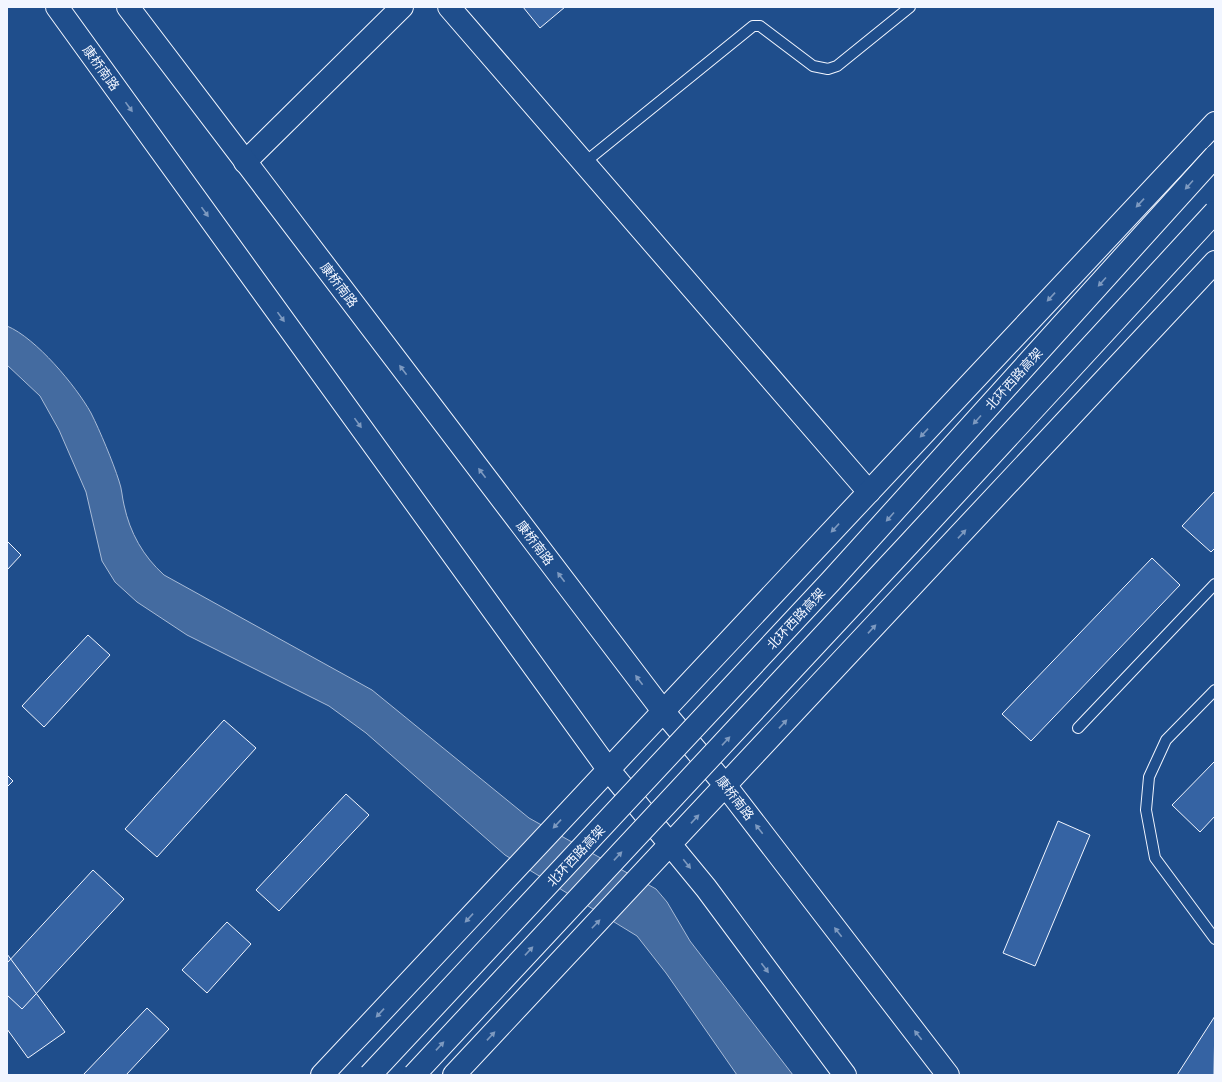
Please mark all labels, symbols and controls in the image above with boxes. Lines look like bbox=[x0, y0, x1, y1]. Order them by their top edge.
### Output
street label: 康桥南路 bbox=[79, 42, 123, 94]
one-way arrow bbox=[125, 101, 133, 112]
one-way arrow bbox=[1185, 181, 1194, 190]
one-way arrow bbox=[1136, 198, 1145, 208]
one-way arrow bbox=[201, 207, 209, 217]
street label: 康桥南路 bbox=[317, 259, 361, 311]
one-way arrow bbox=[1097, 277, 1106, 287]
one-way arrow bbox=[1047, 292, 1056, 303]
one-way arrow bbox=[277, 312, 286, 323]
street label: 北环西路高架 bbox=[982, 344, 1046, 414]
one-way arrow bbox=[399, 364, 408, 375]
one-way arrow bbox=[973, 415, 982, 425]
one-way arrow bbox=[354, 417, 362, 428]
one-way arrow bbox=[919, 428, 929, 438]
one-way arrow bbox=[478, 468, 486, 479]
one-way arrow bbox=[886, 512, 895, 521]
street label: 康桥南路 bbox=[513, 517, 557, 569]
one-way arrow bbox=[830, 523, 840, 533]
one-way arrow bbox=[957, 529, 966, 540]
one-way arrow bbox=[557, 571, 565, 582]
street label: 北环西路高架 bbox=[763, 585, 829, 653]
one-way arrow bbox=[868, 624, 877, 634]
one-way arrow bbox=[635, 675, 644, 686]
one-way arrow bbox=[778, 719, 788, 729]
one-way arrow bbox=[721, 736, 730, 746]
street label: 康桥南路 bbox=[712, 772, 758, 824]
one-way arrow bbox=[690, 814, 699, 824]
one-way arrow bbox=[552, 819, 562, 829]
street label: 北环西路高架 bbox=[543, 822, 609, 890]
one-way arrow bbox=[755, 824, 763, 835]
one-way arrow bbox=[613, 851, 623, 861]
one-way arrow bbox=[682, 859, 691, 870]
one-way arrow bbox=[464, 913, 473, 923]
one-way arrow bbox=[591, 919, 601, 929]
one-way arrow bbox=[834, 927, 843, 938]
one-way arrow bbox=[524, 947, 533, 956]
one-way arrow bbox=[761, 962, 769, 973]
one-way arrow bbox=[375, 1008, 384, 1018]
one-way arrow bbox=[913, 1030, 922, 1041]
one-way arrow bbox=[486, 1031, 495, 1041]
one-way arrow bbox=[436, 1041, 445, 1052]

